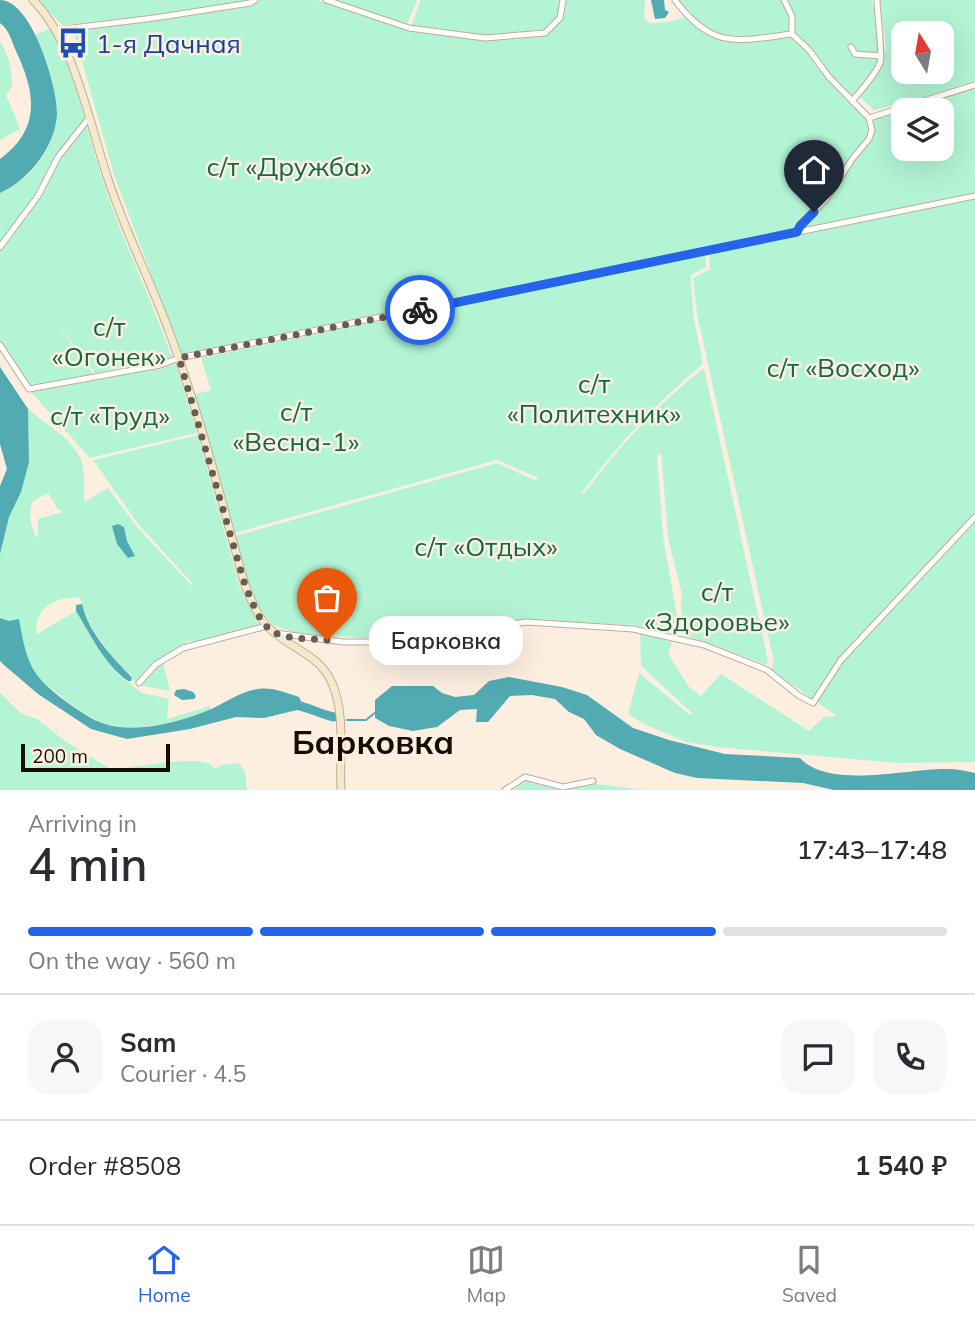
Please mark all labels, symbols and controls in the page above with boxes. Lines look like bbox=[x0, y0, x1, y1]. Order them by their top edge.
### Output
north arrow bbox=[891, 21, 954, 84]
map controls bbox=[891, 21, 954, 161]
bus stop icon: 1-я Дачная bbox=[56, 26, 90, 60]
place label: 1-я Дачная bbox=[96, 27, 241, 60]
button: layers bbox=[891, 98, 954, 161]
pin bbox=[784, 140, 844, 212]
park label: с/т «Дружба» bbox=[206, 150, 372, 183]
icon: home bbox=[795, 151, 833, 189]
courier bbox=[385, 275, 455, 345]
icon: bike bbox=[401, 291, 439, 329]
park label: с/т «Огонек» bbox=[52, 310, 166, 373]
park label: с/т «Восход» bbox=[766, 351, 920, 384]
park label: с/т «Политехник» bbox=[507, 367, 681, 430]
park label: с/т «Весна-1» bbox=[233, 395, 359, 458]
park label: с/т «Труд» bbox=[50, 399, 170, 432]
park label: с/т «Отдых» bbox=[414, 530, 558, 563]
pin bbox=[297, 568, 357, 640]
park label: с/т «Здоровье» bbox=[644, 575, 790, 638]
icon: bag bbox=[308, 579, 346, 617]
callout: Барковка bbox=[369, 616, 523, 664]
text: Барковка bbox=[391, 626, 501, 655]
district label: Барковка bbox=[292, 721, 454, 762]
scale bar bbox=[21, 741, 170, 773]
text: 200 m bbox=[32, 744, 88, 768]
text: Arriving in bbox=[28, 809, 137, 838]
text: 17:43–17:48 bbox=[797, 833, 947, 866]
text: 4 min bbox=[28, 835, 147, 893]
text: On the way · 560 m bbox=[28, 946, 236, 975]
button: person bbox=[28, 1020, 102, 1094]
button: chat bbox=[781, 1020, 855, 1094]
button: phone bbox=[873, 1020, 947, 1094]
text: Sam bbox=[120, 1026, 176, 1059]
text: Courier · 4.5 bbox=[120, 1059, 246, 1088]
text: Order #8508 bbox=[28, 1149, 181, 1182]
text: 1 540 ₽ bbox=[855, 1149, 947, 1182]
tab: Home bbox=[138, 1241, 191, 1307]
tab: Map bbox=[467, 1241, 506, 1307]
tab: Saved bbox=[782, 1241, 837, 1307]

